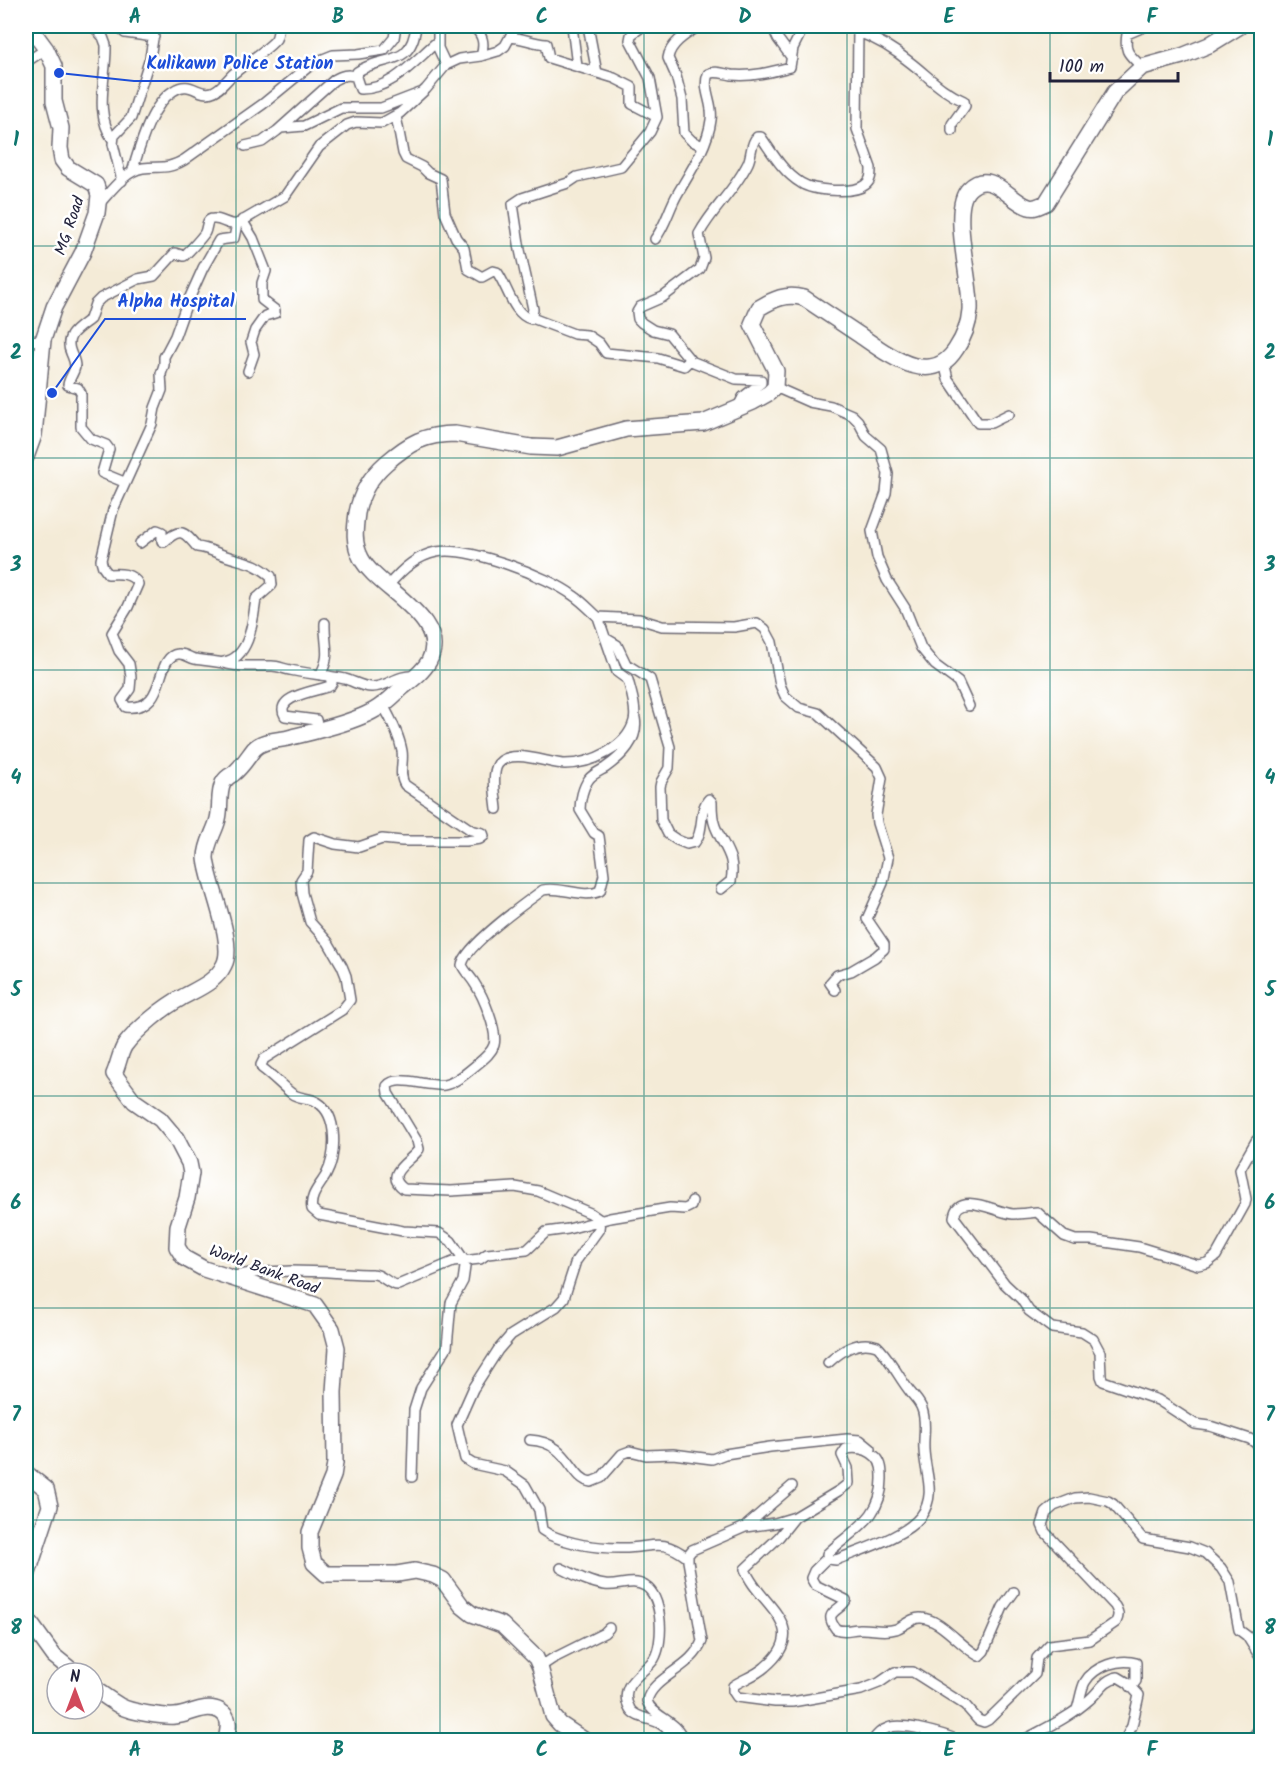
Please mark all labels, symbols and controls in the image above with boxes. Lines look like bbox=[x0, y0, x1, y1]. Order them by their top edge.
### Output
text: A bbox=[129, 2, 141, 34]
text: B bbox=[332, 2, 344, 34]
text: C bbox=[536, 2, 548, 34]
text: D bbox=[738, 2, 752, 34]
text: E bbox=[943, 2, 955, 34]
text: F bbox=[1147, 2, 1159, 34]
callout: Kulikawn Police Station bbox=[134, 45, 345, 81]
scale bar bbox=[1050, 45, 1178, 83]
text: Kulikawn Police Station bbox=[146, 50, 334, 79]
text: 100 m bbox=[1059, 53, 1104, 82]
text: 1 bbox=[13, 125, 19, 157]
text: 1 bbox=[1267, 125, 1273, 157]
street label: MG Road bbox=[48, 192, 92, 259]
callout: Alpha Hospital bbox=[105, 283, 246, 319]
text: Alpha Hospital bbox=[118, 288, 235, 317]
text: 2 bbox=[10, 338, 22, 370]
text: 2 bbox=[1264, 338, 1276, 370]
text: 3 bbox=[10, 550, 22, 582]
text: 3 bbox=[1264, 550, 1276, 582]
text: 4 bbox=[11, 763, 22, 795]
text: 4 bbox=[1265, 763, 1276, 795]
text: 5 bbox=[10, 975, 23, 1007]
text: 5 bbox=[1264, 975, 1277, 1007]
text: 6 bbox=[11, 1188, 22, 1220]
text: 6 bbox=[1265, 1188, 1276, 1220]
street label: World Bank Road bbox=[205, 1238, 324, 1302]
text: 7 bbox=[11, 1400, 21, 1432]
text: 7 bbox=[1265, 1400, 1275, 1432]
text: 8 bbox=[10, 1613, 22, 1645]
text: 8 bbox=[1264, 1613, 1276, 1645]
north arrow bbox=[45, 1661, 105, 1721]
text: N bbox=[70, 1665, 80, 1690]
text: A bbox=[129, 1735, 141, 1766]
text: B bbox=[332, 1735, 344, 1766]
text: C bbox=[536, 1735, 548, 1766]
text: D bbox=[738, 1735, 752, 1766]
text: E bbox=[943, 1735, 955, 1766]
text: F bbox=[1147, 1735, 1159, 1766]

